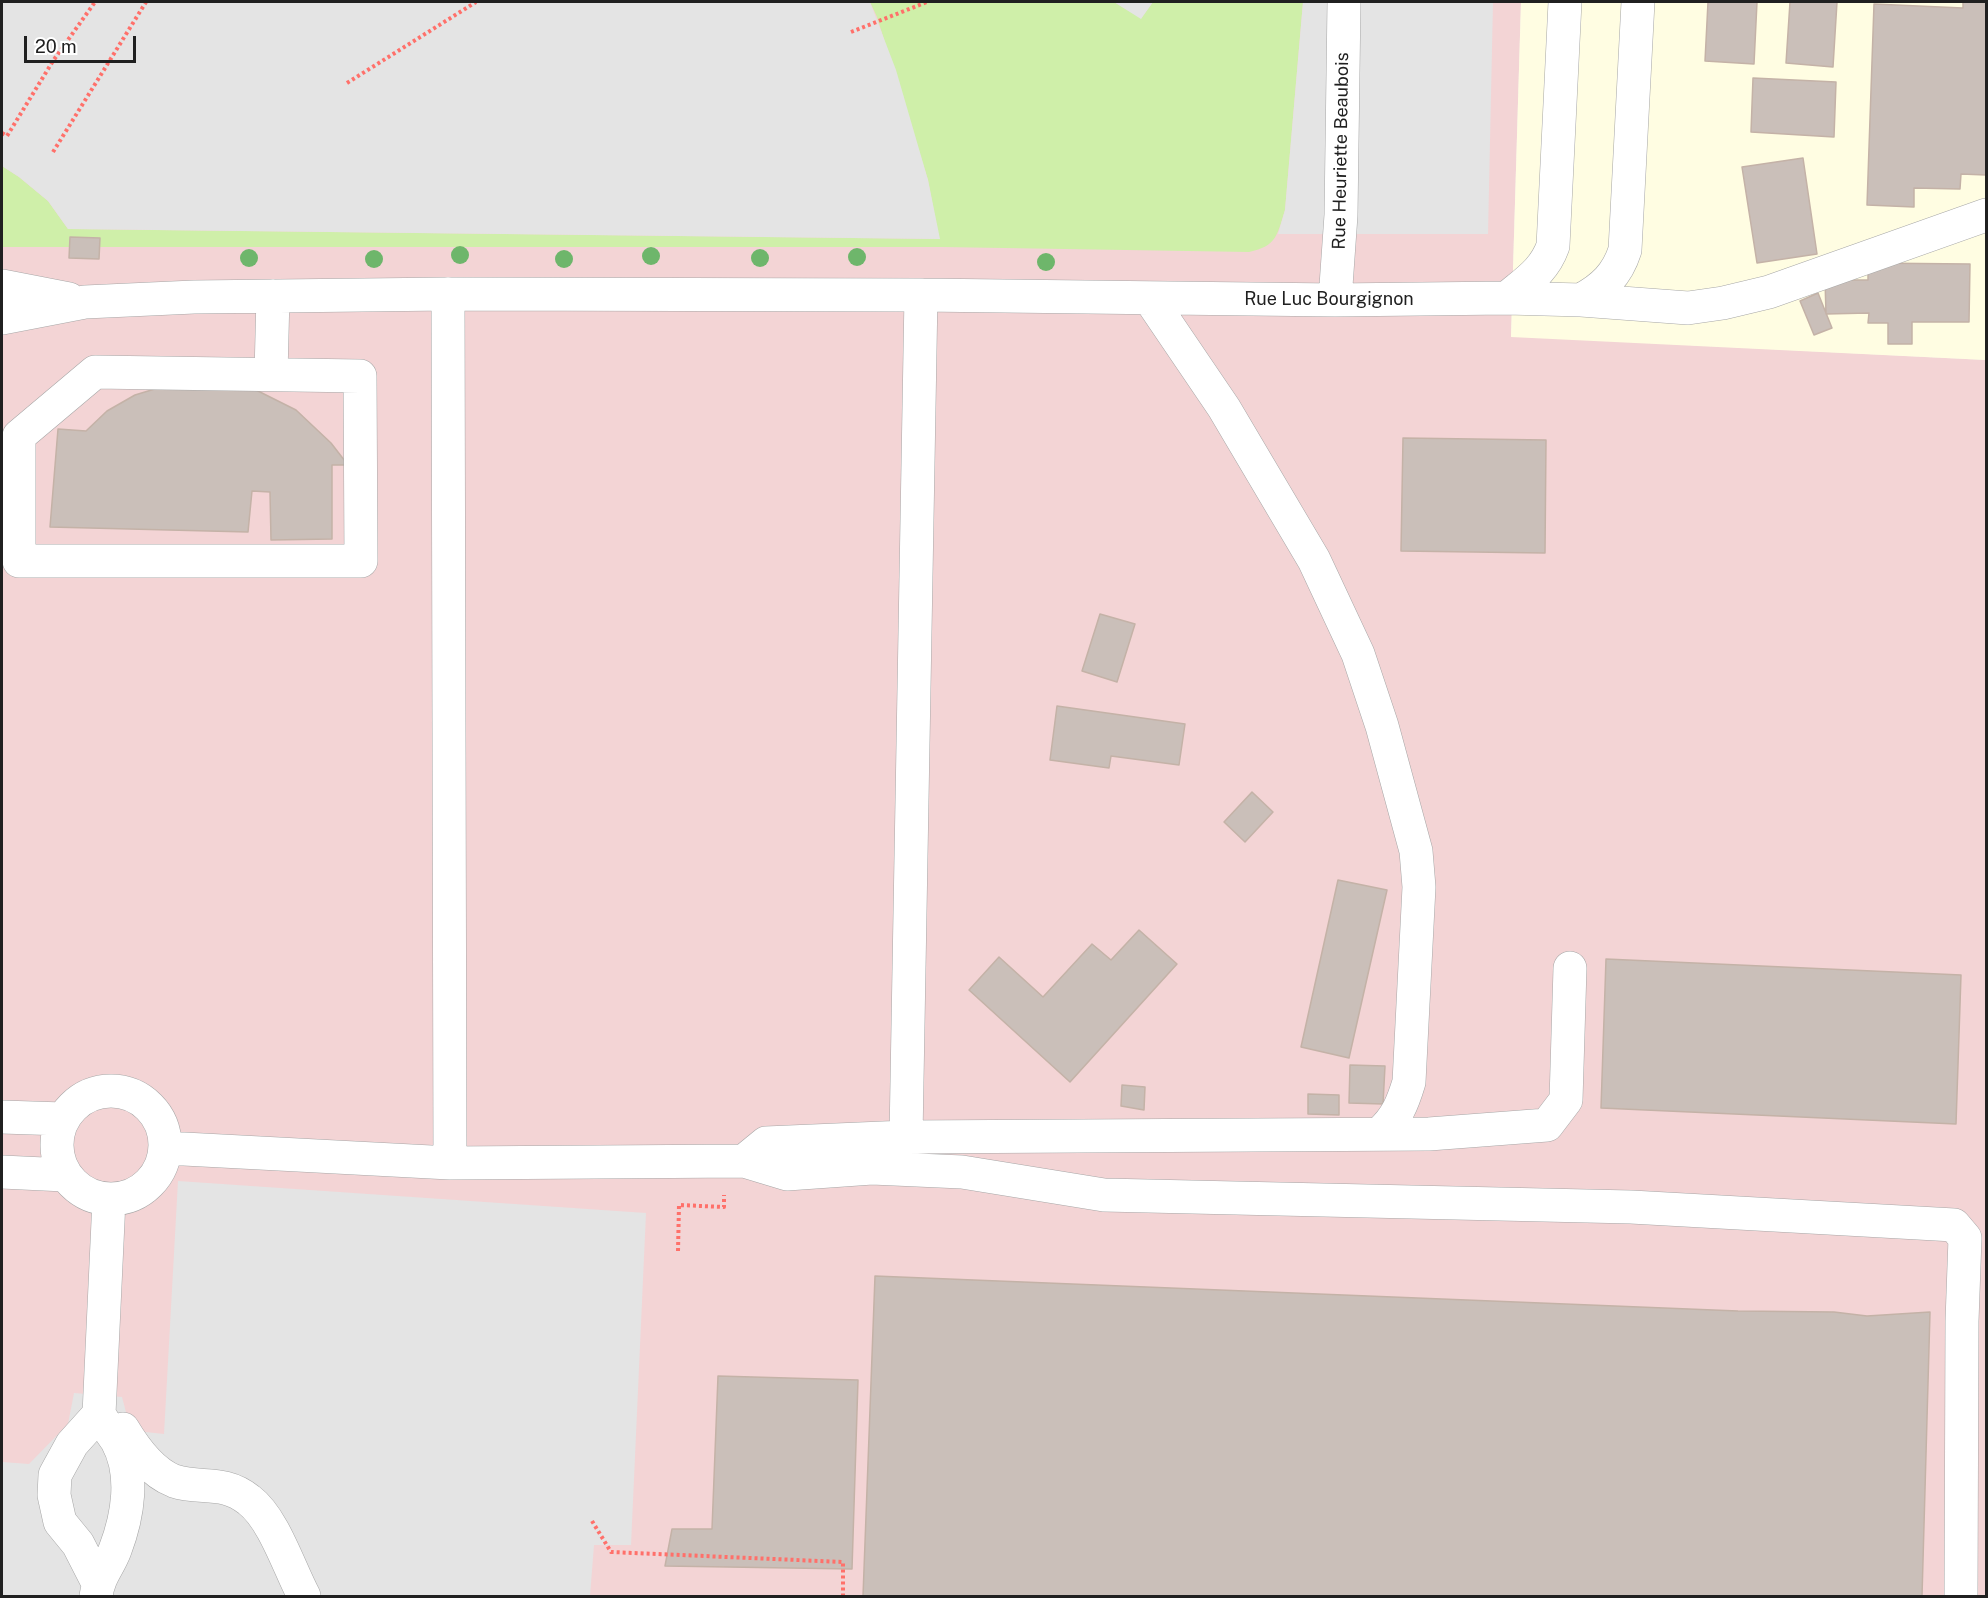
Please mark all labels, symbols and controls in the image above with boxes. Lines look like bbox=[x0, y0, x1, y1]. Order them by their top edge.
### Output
scale bar bbox=[27, 24, 140, 62]
text: 20 m bbox=[35, 36, 77, 57]
street label: Rue Heuriette Beaubois bbox=[1328, 52, 1354, 250]
street label: Rue Luc Bourgignon bbox=[1244, 288, 1414, 310]

